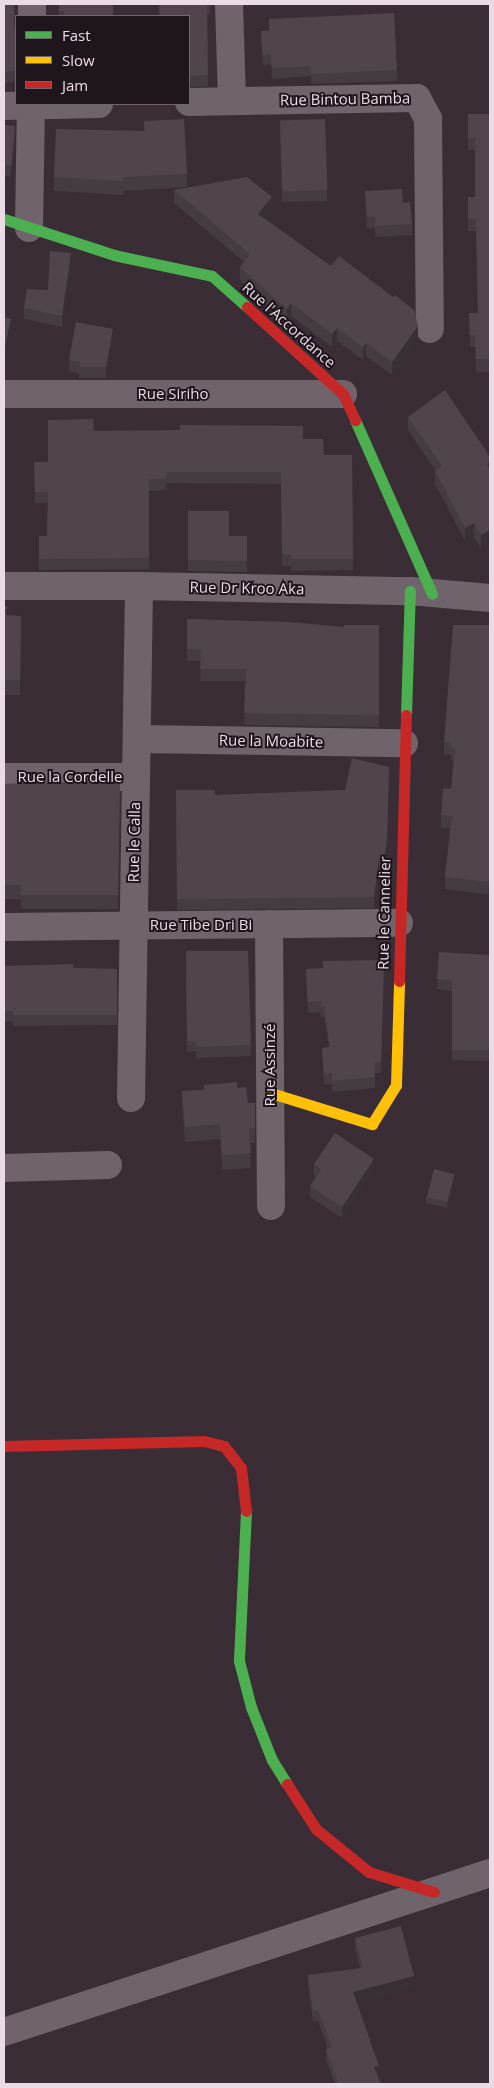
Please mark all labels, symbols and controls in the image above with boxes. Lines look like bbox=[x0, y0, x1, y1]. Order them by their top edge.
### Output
legend bbox=[15, 15, 190, 105]
text: Fast bbox=[62, 25, 91, 45]
text: Slow bbox=[62, 50, 95, 70]
text: Jam bbox=[62, 75, 88, 95]
street label: Rue Bintou Bamba bbox=[280, 89, 410, 109]
street label: Rue l'Accordance bbox=[239, 278, 339, 372]
street label: Rue Siriho bbox=[138, 385, 208, 403]
street label: Rue Dr Kroo Aka bbox=[190, 578, 304, 598]
street label: Rue la Moabite bbox=[219, 731, 323, 751]
street label: Rue la Cordelle bbox=[18, 768, 122, 786]
street label: Rue le Calla bbox=[124, 802, 144, 882]
street label: Rue le Cannelier bbox=[374, 856, 394, 970]
street label: Rue Tibe Dri Bi bbox=[150, 916, 252, 934]
street label: Rue Assinzé bbox=[261, 1024, 279, 1106]

